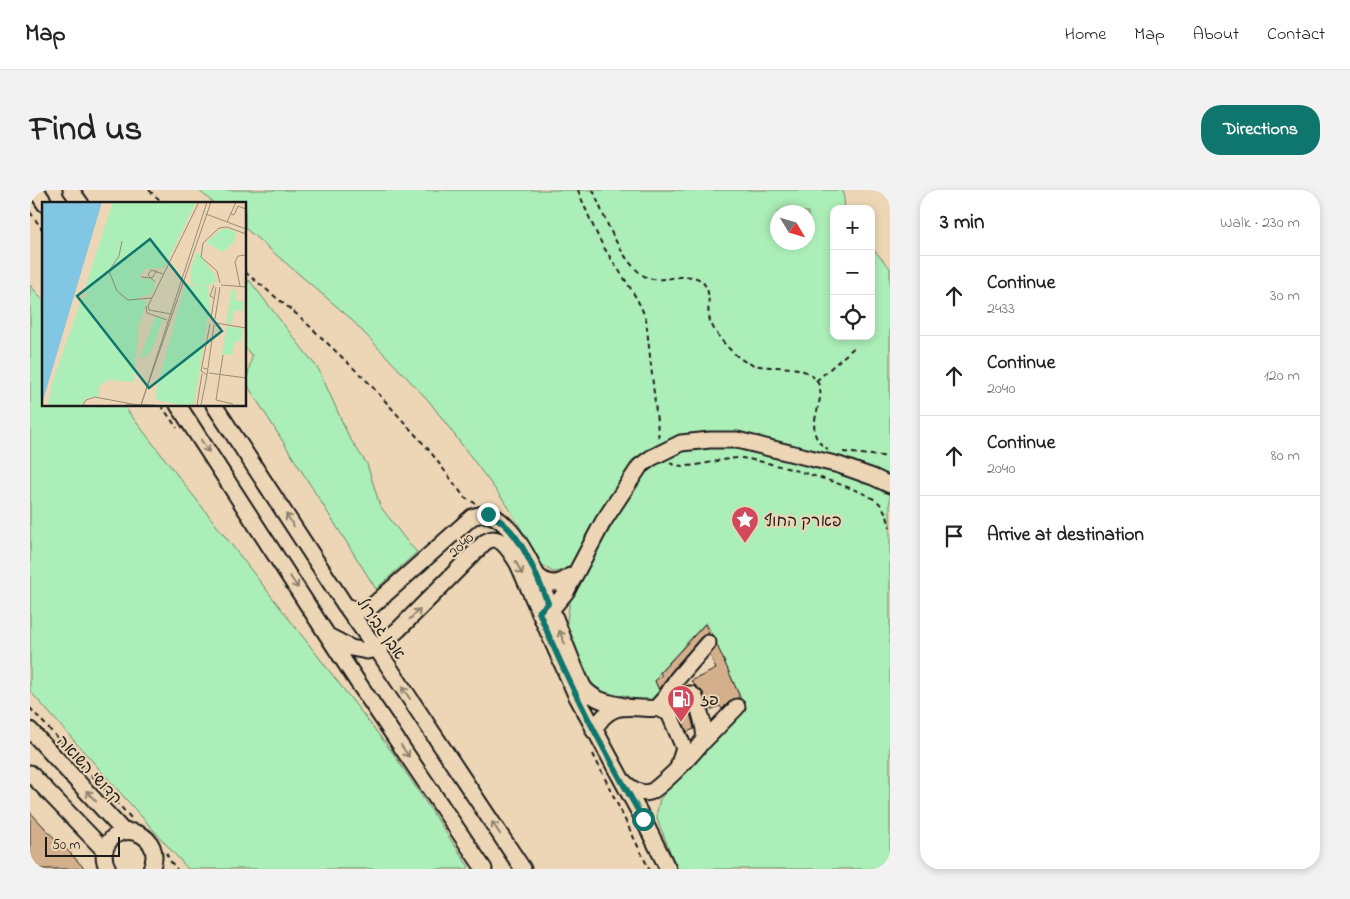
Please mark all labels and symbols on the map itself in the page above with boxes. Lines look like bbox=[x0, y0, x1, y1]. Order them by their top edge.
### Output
inset map bbox=[42, 202, 246, 406]
north arrow bbox=[770, 205, 815, 250]
one-way arrow bbox=[200, 438, 210, 452]
route end bbox=[477, 503, 500, 526]
place icon: פארק החוף bbox=[730, 505, 760, 544]
place label: פארק החוף bbox=[764, 510, 842, 534]
one-way arrow bbox=[284, 514, 294, 528]
street label: 2040 bbox=[443, 527, 480, 564]
one-way arrow bbox=[515, 560, 524, 575]
one-way arrow bbox=[289, 575, 299, 589]
street label: אבן גבירול bbox=[350, 593, 411, 665]
one-way arrow bbox=[408, 608, 420, 620]
one-way arrow bbox=[557, 630, 566, 646]
fuel station icon: פז bbox=[666, 684, 696, 723]
one-way arrow bbox=[401, 687, 411, 701]
place label: פז bbox=[700, 689, 719, 713]
street label: קדושי השואה bbox=[50, 731, 127, 810]
one-way arrow bbox=[400, 744, 410, 758]
one-way arrow bbox=[85, 789, 97, 802]
route start bbox=[632, 808, 655, 831]
one-way arrow bbox=[491, 822, 501, 836]
scale bar bbox=[45, 834, 120, 857]

